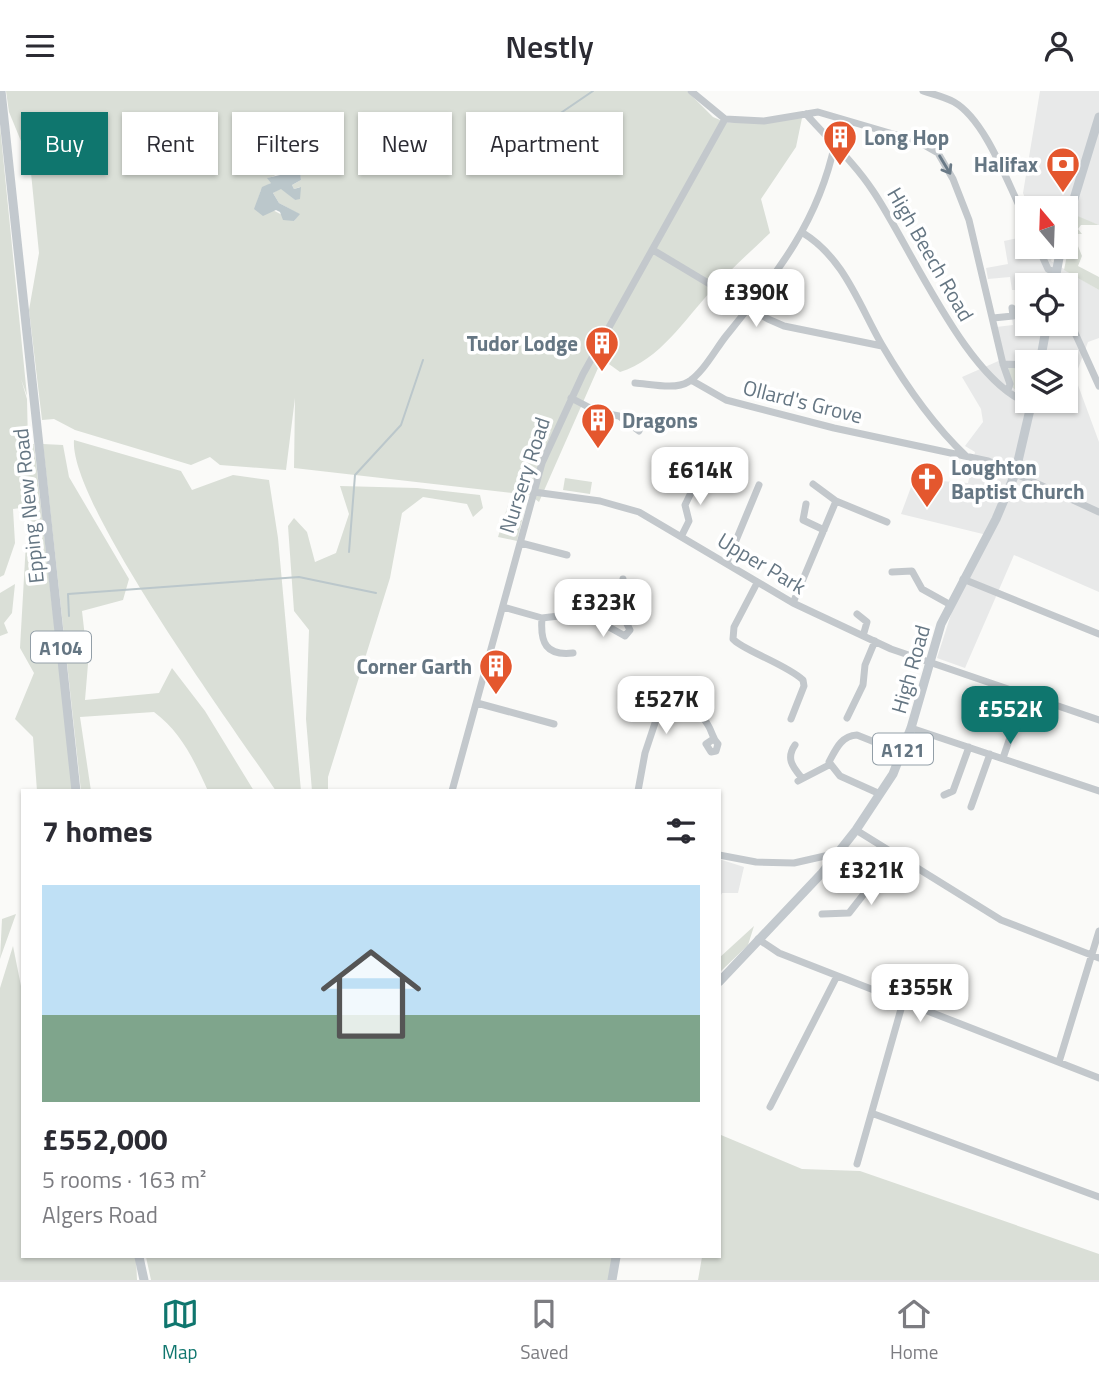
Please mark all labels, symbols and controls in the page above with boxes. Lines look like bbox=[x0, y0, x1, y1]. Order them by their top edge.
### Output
text: Nestly bbox=[505, 22, 594, 70]
icon: menu bbox=[21, 27, 59, 65]
icon: person bbox=[1040, 27, 1078, 65]
chip: Buy bbox=[21, 112, 108, 175]
chip: Rent bbox=[122, 112, 218, 175]
chip: Filters bbox=[232, 112, 344, 175]
chip: New bbox=[358, 112, 452, 175]
chip: Apartment bbox=[466, 112, 623, 175]
building icon: Long Hop bbox=[821, 118, 859, 167]
place label: Long Hop bbox=[864, 121, 949, 153]
bank icon: Halifax bbox=[1044, 145, 1082, 194]
place label: Halifax bbox=[974, 148, 1038, 180]
one-way arrow bbox=[938, 154, 952, 174]
street label: High Beech Road bbox=[880, 181, 982, 327]
north arrow bbox=[1015, 196, 1078, 259]
map controls bbox=[1015, 196, 1078, 413]
pin: £390K bbox=[707, 269, 805, 329]
button: locate bbox=[1015, 273, 1078, 336]
text: £390K bbox=[723, 274, 789, 309]
building icon: Tudor Lodge bbox=[583, 324, 621, 373]
place label: Tudor Lodge bbox=[467, 327, 578, 359]
button: layers bbox=[1015, 350, 1078, 413]
street label: Ollard's Grove bbox=[740, 371, 866, 431]
building icon: Dragons bbox=[579, 401, 617, 450]
place label: Dragons bbox=[622, 404, 698, 436]
street label: Nursery Road bbox=[490, 413, 558, 537]
street label: Epping New Road bbox=[4, 427, 52, 585]
pin: £614K bbox=[651, 447, 749, 507]
place label: Loughton Baptist Church bbox=[951, 451, 1085, 507]
text: £614K bbox=[667, 452, 733, 487]
church icon: Loughton Baptist Church bbox=[908, 460, 946, 509]
street label: Upper Park bbox=[712, 524, 812, 602]
pin: £323K bbox=[554, 580, 652, 639]
text: £323K bbox=[570, 584, 636, 619]
street label: High Road bbox=[882, 621, 938, 717]
road number: A104 bbox=[31, 631, 91, 663]
building icon: Corner Garth bbox=[477, 647, 515, 696]
place label: Corner Garth bbox=[356, 650, 472, 682]
pin: £527K bbox=[617, 677, 715, 736]
text: £527K bbox=[633, 681, 699, 716]
pin: £552K bbox=[961, 687, 1059, 746]
text: £552K bbox=[977, 691, 1043, 726]
road number: A121 bbox=[873, 733, 933, 765]
text: 7 homes bbox=[42, 808, 153, 854]
icon: filters bbox=[662, 812, 700, 850]
pin: £321K bbox=[822, 847, 920, 907]
text: £321K bbox=[838, 852, 904, 887]
icon: home bbox=[308, 931, 434, 1057]
pin: £355K bbox=[871, 965, 969, 1024]
text: £355K bbox=[887, 969, 953, 1004]
text: £552,000 bbox=[42, 1116, 168, 1162]
text: 5 rooms · 163 m² bbox=[42, 1162, 206, 1197]
text: Algers Road bbox=[42, 1197, 158, 1232]
tab: Map bbox=[161, 1295, 199, 1366]
tab: Saved bbox=[520, 1295, 569, 1366]
tab: Home bbox=[890, 1295, 938, 1366]

